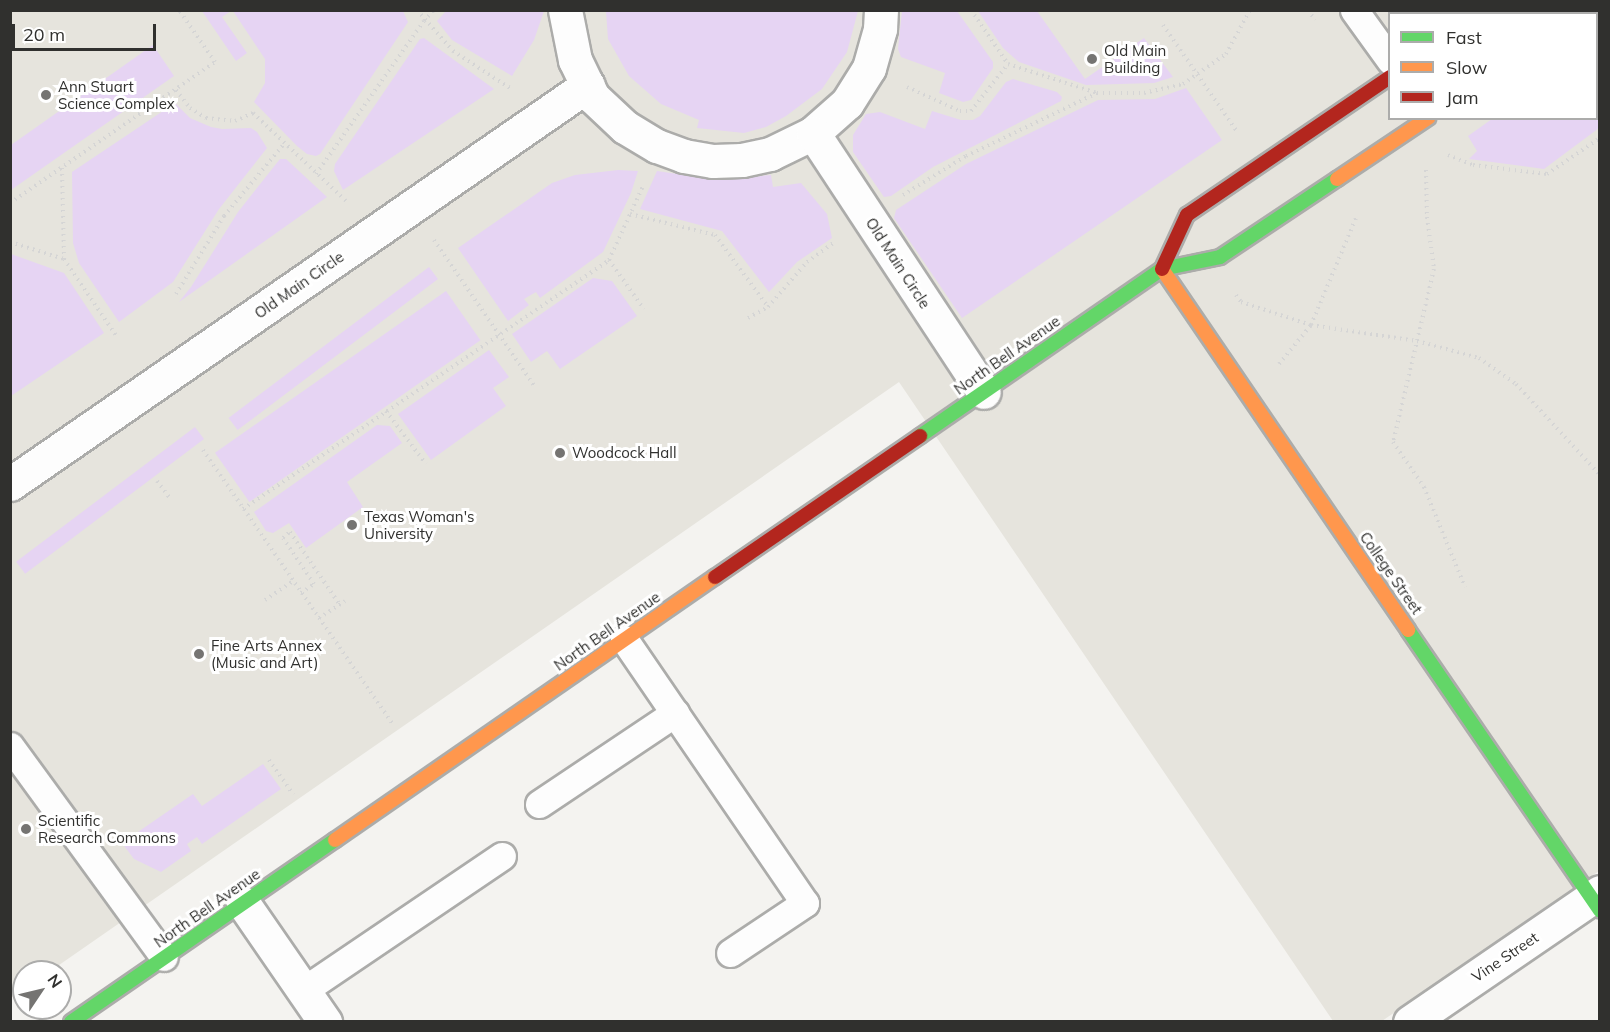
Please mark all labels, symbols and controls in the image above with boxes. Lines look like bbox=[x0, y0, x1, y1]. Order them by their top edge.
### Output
scale bar bbox=[15, 12, 159, 50]
legend bbox=[1388, 12, 1598, 120]
text: 20 m bbox=[23, 23, 65, 46]
text: Fast bbox=[1446, 26, 1482, 49]
place label: Old Main Building bbox=[1104, 41, 1166, 76]
marker: Old Main Building bbox=[1085, 52, 1099, 66]
text: Slow bbox=[1446, 56, 1487, 79]
place label: Ann Stuart Science Complex bbox=[58, 77, 175, 112]
text: Jam bbox=[1446, 86, 1479, 109]
marker: Ann Stuart Science Complex bbox=[39, 88, 53, 102]
street label: Old Main Circle bbox=[862, 214, 934, 312]
street label: Old Main Circle bbox=[251, 248, 347, 322]
street label: North Bell Avenue bbox=[951, 312, 1063, 398]
place label: Woodcock Hall bbox=[572, 444, 676, 462]
marker: Woodcock Hall bbox=[553, 446, 567, 460]
place label: Texas Woman's University bbox=[364, 507, 474, 542]
marker: Texas Woman's University bbox=[345, 518, 359, 532]
street label: College Street bbox=[1356, 528, 1426, 618]
street label: North Bell Avenue bbox=[551, 588, 663, 674]
place label: Fine Arts Annex (Music and Art) bbox=[211, 636, 322, 671]
marker: Fine Arts Annex (Music and Art) bbox=[192, 647, 206, 661]
place label: Scientific Research Commons bbox=[38, 811, 176, 846]
marker: Scientific Research Commons bbox=[19, 822, 33, 836]
street label: North Bell Avenue bbox=[151, 865, 263, 951]
street label: Vine Street bbox=[1468, 928, 1542, 986]
north arrow bbox=[12, 960, 72, 1020]
text: N bbox=[43, 970, 67, 992]

